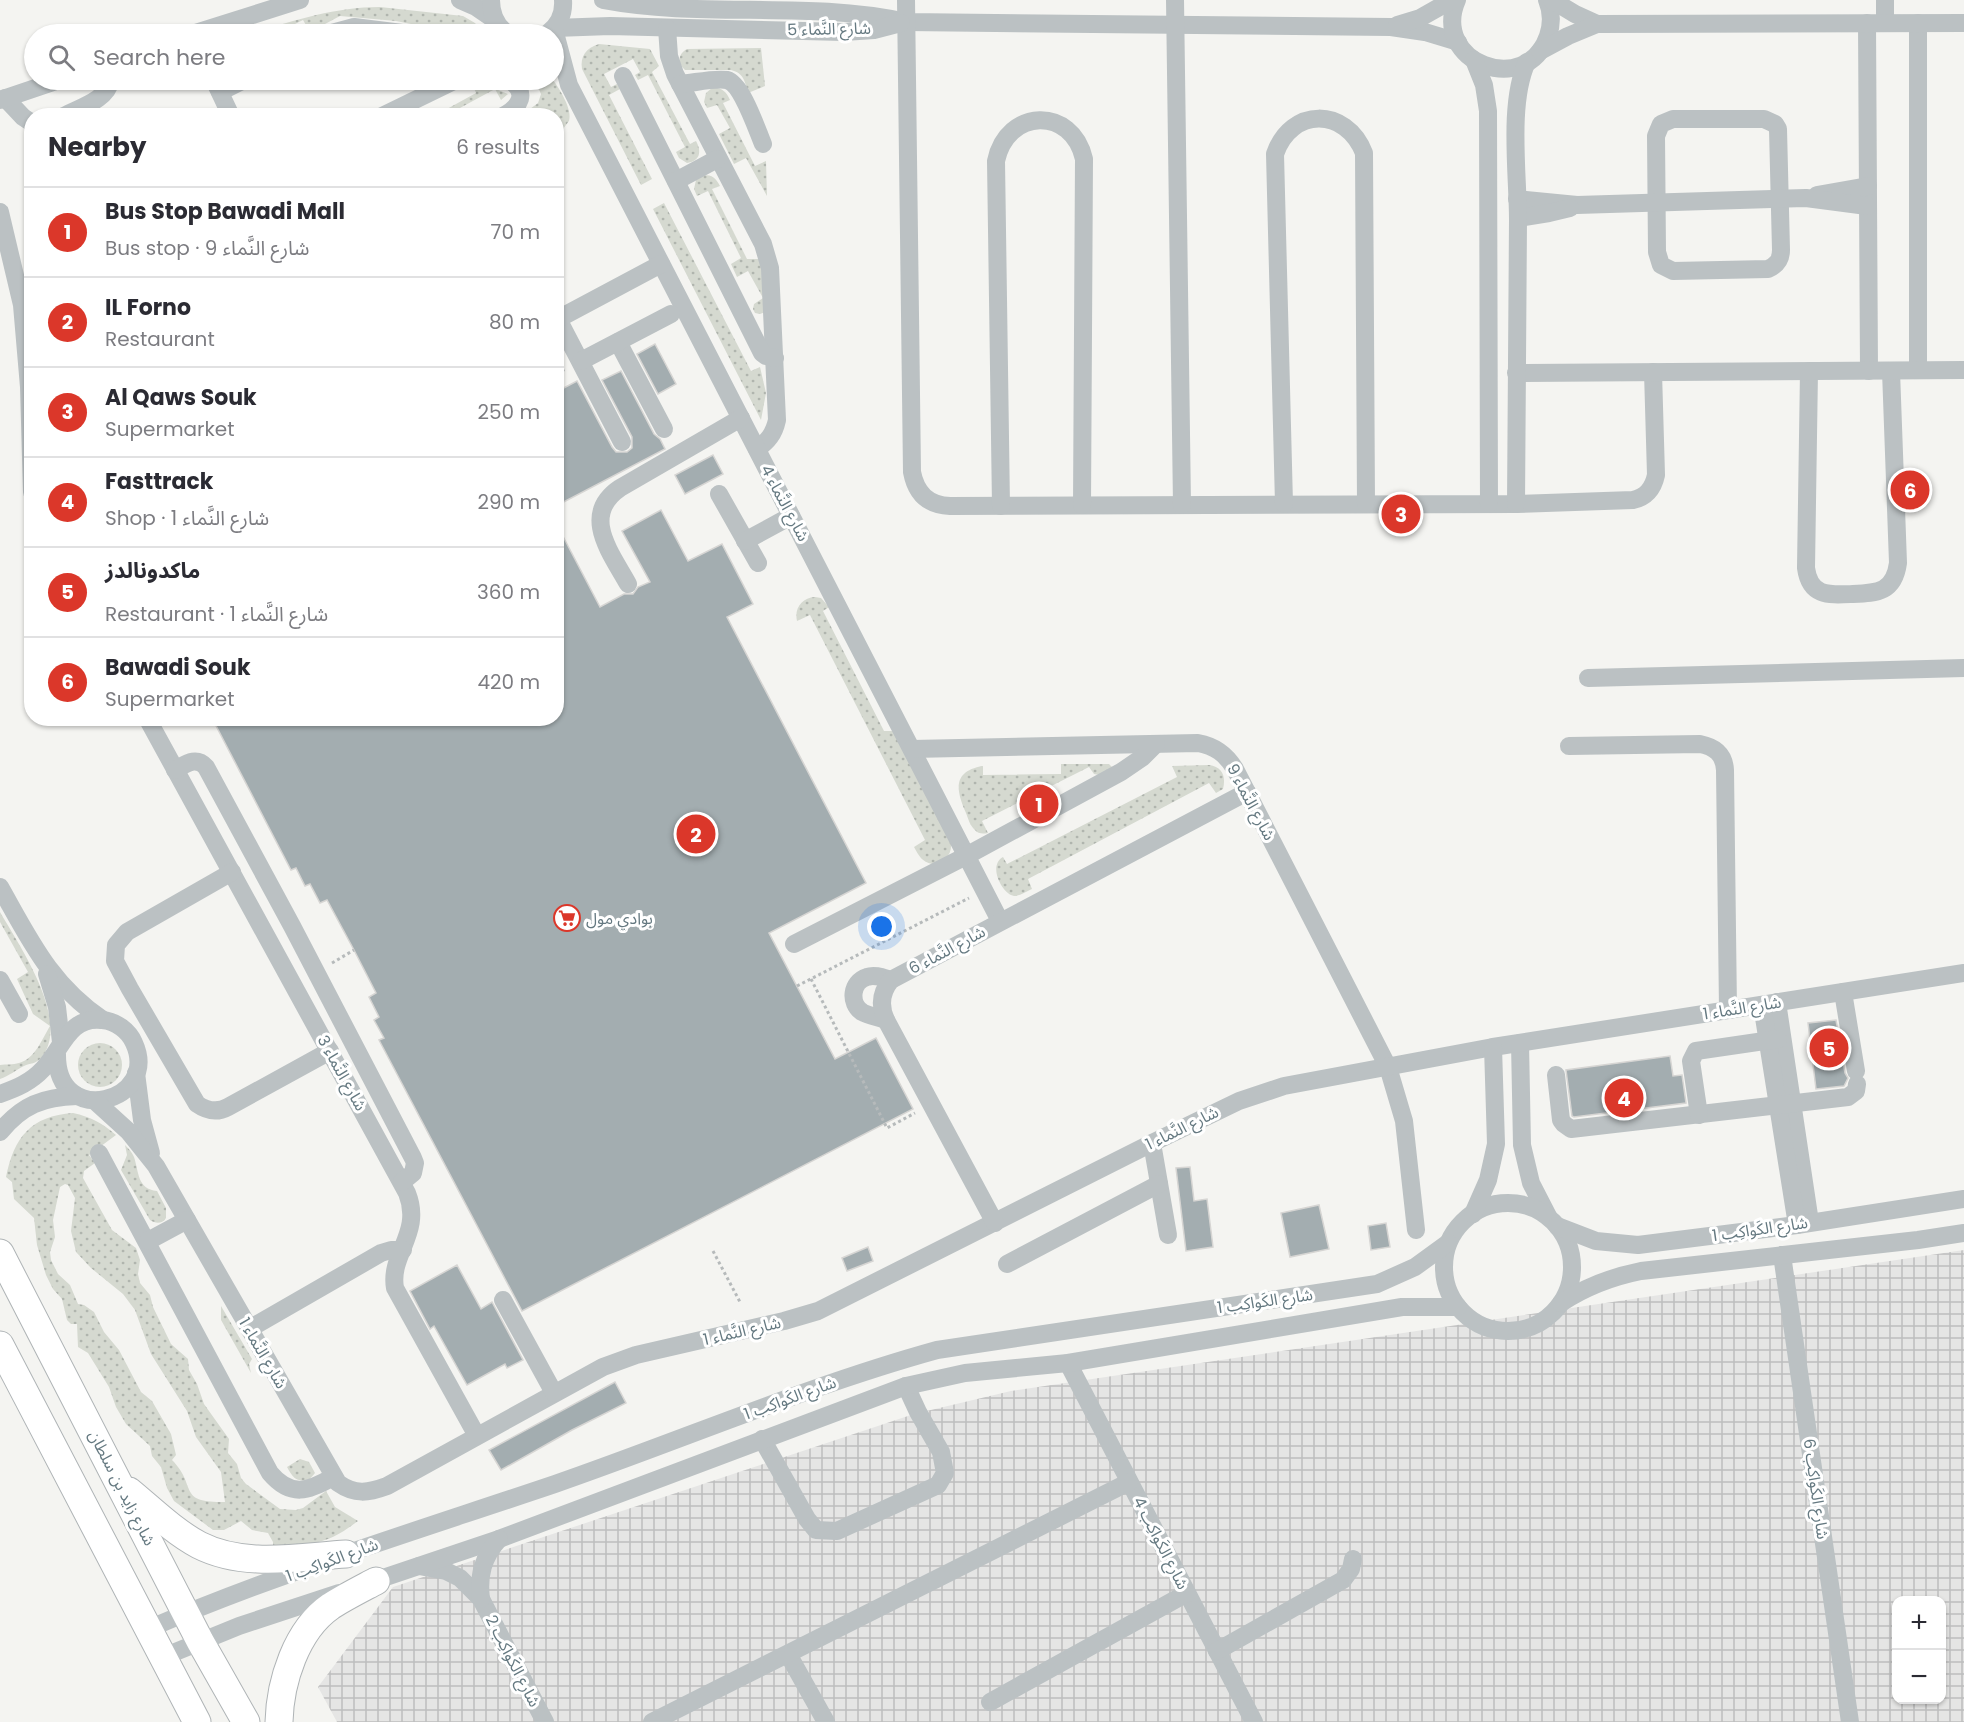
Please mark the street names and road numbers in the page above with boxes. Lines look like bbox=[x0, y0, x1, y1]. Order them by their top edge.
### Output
street label: شارع النَّماء 5 bbox=[787, 17, 871, 42]
street label: شارع النَّماء 4 bbox=[754, 461, 815, 546]
street label: شارع النَّماء 9 bbox=[1220, 760, 1281, 845]
street label: شارع النَّماء 6 bbox=[905, 920, 990, 981]
street label: شارع النَّماء 1 bbox=[1701, 990, 1783, 1027]
street label: شارع النَّماء 3 bbox=[311, 1031, 372, 1115]
street label: شارع النَّماء 1 bbox=[1142, 1100, 1223, 1157]
street label: شارع الكَواكِب 1 bbox=[1711, 1211, 1809, 1248]
street label: شارع الكَواكِب 1 bbox=[1216, 1283, 1314, 1320]
street label: شارع النَّماء 1 bbox=[701, 1311, 783, 1352]
street label: شارع النَّماء 1 bbox=[232, 1313, 293, 1393]
street label: شارع الكَواكِب 1 bbox=[741, 1371, 840, 1426]
street label: شارع زايد بن سلطان bbox=[82, 1426, 161, 1550]
street label: شارع الكَواكِب 6 bbox=[1797, 1437, 1834, 1541]
street label: شارع الكَواكِب 4 bbox=[1127, 1493, 1194, 1594]
street label: شارع الكَواكِب 1 bbox=[283, 1533, 382, 1588]
street label: شارع الكَواكِب 2 bbox=[479, 1611, 546, 1711]

